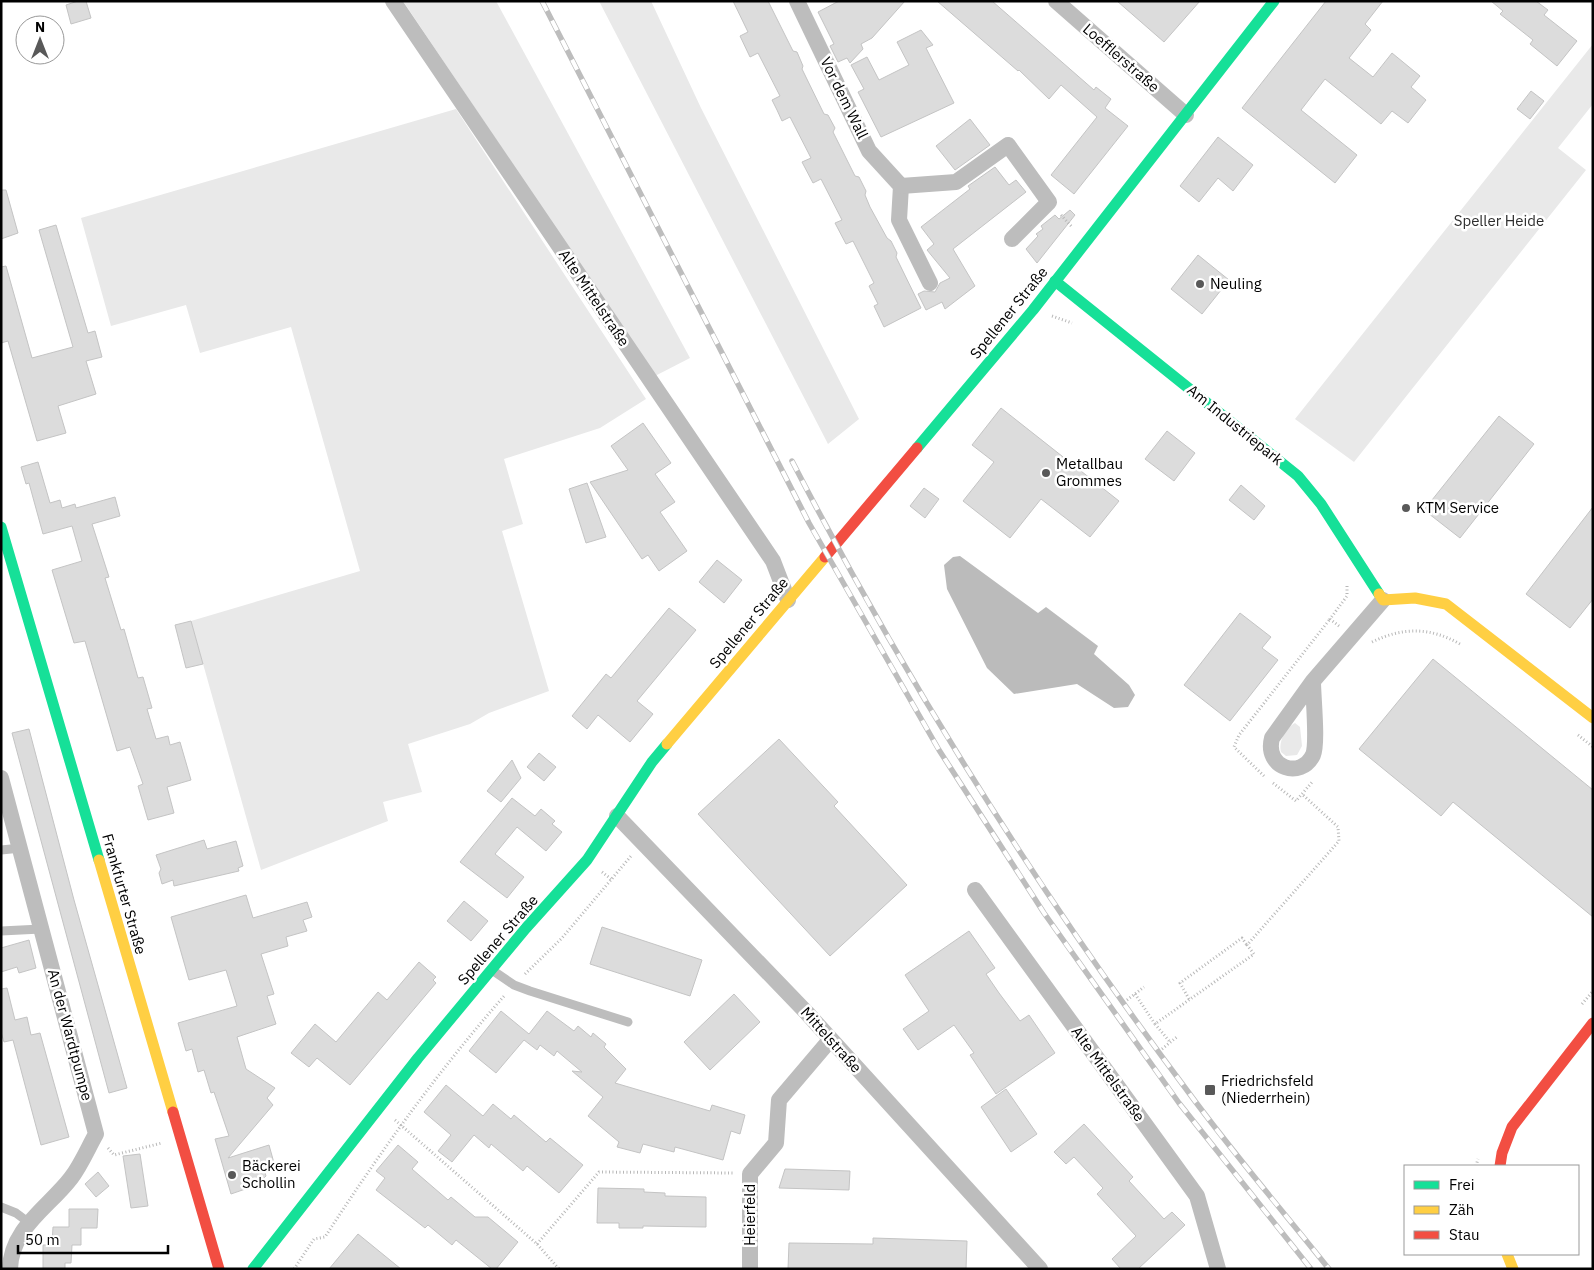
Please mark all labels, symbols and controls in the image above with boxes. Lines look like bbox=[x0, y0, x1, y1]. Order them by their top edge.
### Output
north arrow bbox=[15, 15, 65, 65]
text: N bbox=[35, 18, 45, 36]
street label: Loefflerstraße bbox=[1079, 19, 1164, 96]
street label: Vor dem Wall bbox=[816, 54, 872, 142]
park label: Speller Heide bbox=[1454, 211, 1544, 230]
street label: Alte Mittelstraße bbox=[555, 246, 634, 350]
street label: Spellener Straße bbox=[966, 263, 1052, 363]
place label: Neuling bbox=[1210, 274, 1262, 293]
marker: Neuling bbox=[1194, 278, 1206, 290]
street label: Am Industriepark bbox=[1183, 380, 1287, 469]
place label: Metallbau Grommes bbox=[1056, 454, 1123, 490]
marker: Metallbau Grommes bbox=[1040, 467, 1052, 479]
place label: KTM Service bbox=[1416, 498, 1499, 517]
marker: KTM Service bbox=[1400, 502, 1412, 514]
street label: Spellener Straße bbox=[705, 573, 792, 672]
street label: Frankfurter Straße bbox=[98, 831, 151, 956]
street label: Spellener Straße bbox=[453, 891, 542, 989]
street label: An der Wardtpumpe bbox=[44, 967, 97, 1103]
street label: Mittelstraße bbox=[797, 1003, 866, 1077]
street label: Alte Mittelstraße bbox=[1068, 1022, 1149, 1125]
place label: Friedrichsfeld (Niederrhein) bbox=[1221, 1071, 1314, 1107]
marker: Friedrichsfeld (Niederrhein) bbox=[1203, 1083, 1217, 1097]
place label: Bäckerei Schollin bbox=[242, 1156, 301, 1192]
legend bbox=[1404, 1165, 1579, 1255]
marker: Bäckerei Schollin bbox=[226, 1169, 238, 1181]
text: Frei bbox=[1449, 1175, 1475, 1194]
street label: Heierfeld bbox=[740, 1184, 759, 1246]
text: Zäh bbox=[1449, 1200, 1474, 1219]
scale bar bbox=[18, 1222, 168, 1254]
text: Stau bbox=[1449, 1225, 1480, 1244]
text: 50 m bbox=[25, 1230, 60, 1249]

